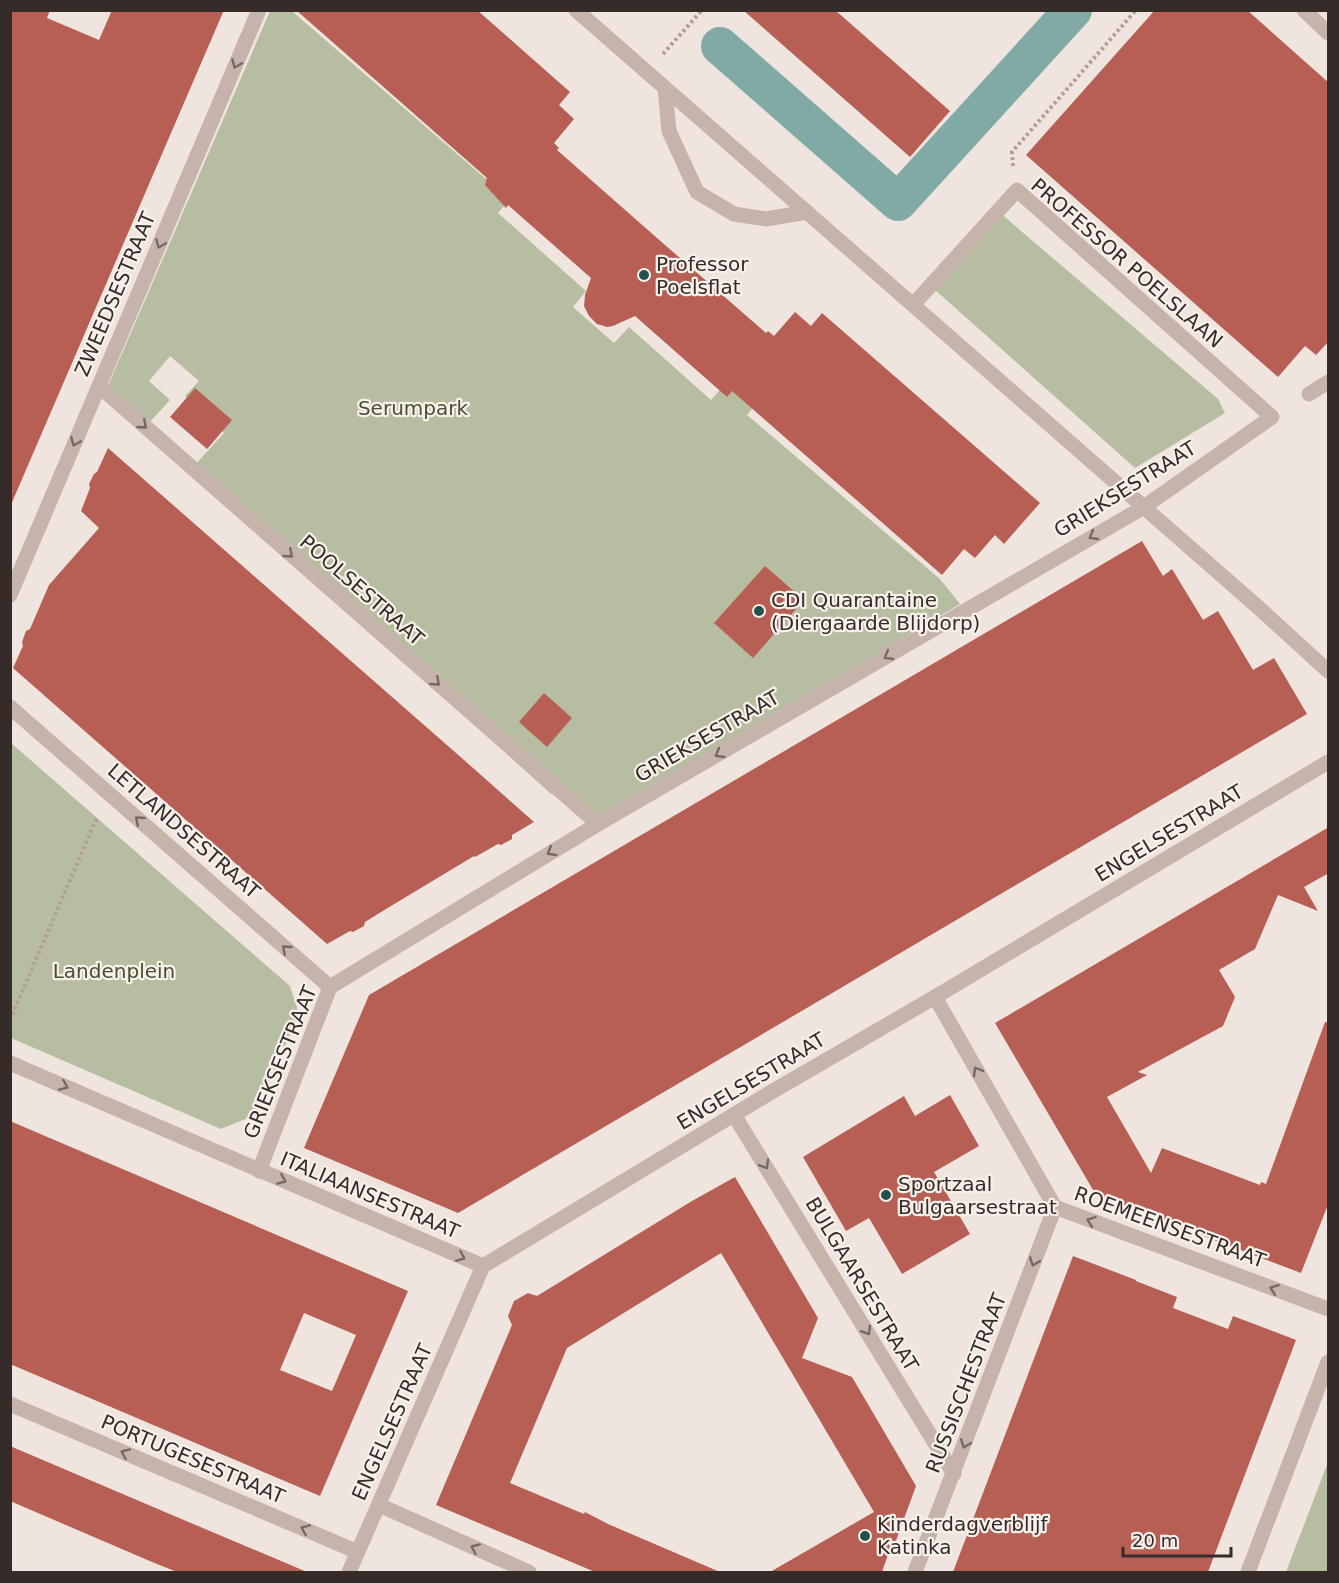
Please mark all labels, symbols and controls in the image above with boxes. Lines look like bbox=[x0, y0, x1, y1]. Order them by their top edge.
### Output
one-way arrow bbox=[232, 58, 244, 69]
street label: PROFESSOR POELSLAAN bbox=[1026, 173, 1228, 353]
street label: ZWEEDSESTRAAT bbox=[70, 208, 161, 380]
one-way arrow bbox=[155, 237, 167, 248]
place label: Professor Poelsflat bbox=[656, 252, 749, 299]
marker: Professor Poelsflat bbox=[637, 268, 651, 282]
park label: Serumpark bbox=[358, 396, 468, 420]
one-way arrow bbox=[136, 418, 147, 429]
street label: GRIEKSESTRAAT bbox=[1050, 435, 1201, 542]
one-way arrow bbox=[70, 436, 82, 447]
one-way arrow bbox=[1089, 529, 1099, 541]
street label: POOLSESTRAAT bbox=[295, 530, 430, 651]
one-way arrow bbox=[283, 547, 293, 558]
place label: CDI Quarantaine (Diergaarde Blijdorp) bbox=[771, 588, 980, 635]
marker: CDI Quarantaine (Diergaarde Blijdorp) bbox=[752, 604, 766, 618]
one-way arrow bbox=[884, 648, 894, 660]
one-way arrow bbox=[429, 675, 440, 686]
street label: GRIEKSESTRAAT bbox=[630, 684, 784, 787]
one-way arrow bbox=[715, 746, 726, 758]
street label: LETLANDSESTRAAT bbox=[103, 758, 265, 904]
street label: ENGELSESTRAAT bbox=[1090, 779, 1248, 887]
one-way arrow bbox=[135, 816, 146, 827]
one-way arrow bbox=[547, 845, 557, 857]
one-way arrow bbox=[282, 945, 293, 956]
park label: Landenplein bbox=[53, 959, 175, 983]
street label: GRIEKSESTRAAT bbox=[238, 981, 322, 1142]
street label: ENGELSESTRAAT bbox=[672, 1027, 830, 1135]
one-way arrow bbox=[973, 1067, 985, 1077]
one-way arrow bbox=[58, 1079, 69, 1091]
street label: ITALIAANSESTRAAT bbox=[277, 1146, 464, 1244]
one-way arrow bbox=[757, 1159, 769, 1169]
place label: Sportzaal Bulgaarsestraat bbox=[898, 1172, 1057, 1219]
one-way arrow bbox=[275, 1173, 286, 1185]
street label: ROEMEENSESTRAAT bbox=[1071, 1181, 1270, 1273]
marker: Sportzaal Bulgaarsestraat bbox=[879, 1188, 893, 1202]
street label: BULGAARSESTRAAT bbox=[801, 1193, 924, 1376]
one-way arrow bbox=[1086, 1215, 1097, 1228]
one-way arrow bbox=[455, 1250, 466, 1262]
one-way arrow bbox=[1029, 1256, 1041, 1267]
one-way arrow bbox=[1269, 1283, 1280, 1296]
street label: RUSSISCHESTRAAT bbox=[921, 1289, 1012, 1476]
one-way arrow bbox=[859, 1325, 871, 1335]
street label: ENGELSESTRAAT bbox=[347, 1339, 438, 1504]
street label: PORTUGESESTRAAT bbox=[98, 1409, 289, 1509]
one-way arrow bbox=[960, 1438, 972, 1449]
one-way arrow bbox=[121, 1448, 132, 1460]
place label: Kinderdagverblijf Katinka bbox=[877, 1512, 1049, 1559]
scale bar bbox=[1123, 1520, 1231, 1558]
one-way arrow bbox=[300, 1524, 311, 1536]
marker: Kinderdagverblijf Katinka bbox=[858, 1529, 872, 1543]
text: 20 m bbox=[1132, 1530, 1178, 1551]
one-way arrow bbox=[471, 1544, 482, 1556]

